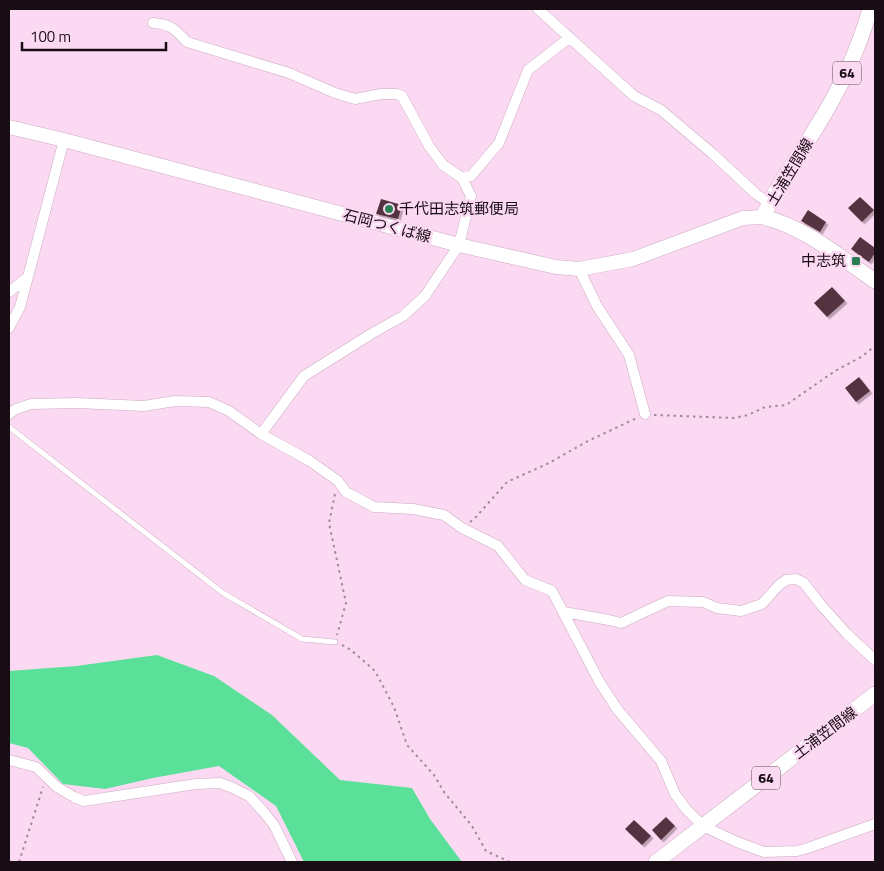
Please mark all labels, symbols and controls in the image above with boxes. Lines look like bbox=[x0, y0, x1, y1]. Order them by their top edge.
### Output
scale bar bbox=[22, 20, 166, 52]
text: 100 m bbox=[30, 25, 71, 48]
road number: 64 bbox=[833, 62, 861, 84]
street label: 土浦笠間線 bbox=[760, 134, 819, 210]
place label: 千代田志筑郵便局 bbox=[399, 197, 519, 220]
street label: 石岡つくば線 bbox=[341, 203, 434, 248]
marker: 千代田志筑郵便局 bbox=[383, 203, 395, 215]
place label: 中志筑 bbox=[801, 249, 846, 272]
marker: 中志筑 bbox=[850, 255, 862, 267]
street label: 土浦笠間線 bbox=[788, 701, 862, 764]
road number: 64 bbox=[752, 766, 780, 790]

